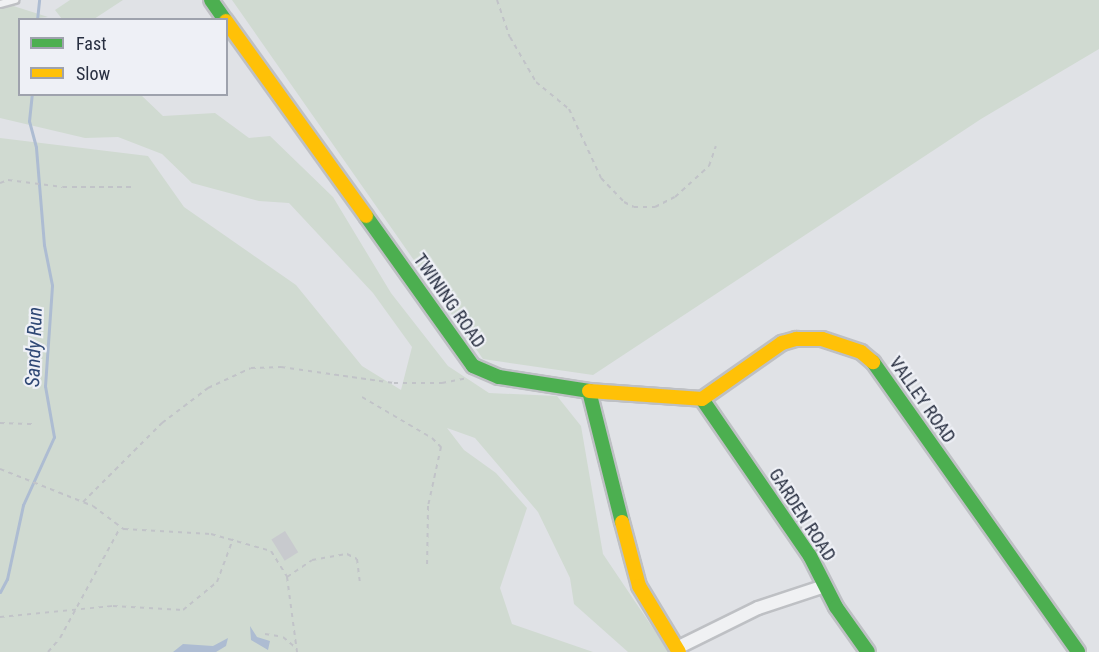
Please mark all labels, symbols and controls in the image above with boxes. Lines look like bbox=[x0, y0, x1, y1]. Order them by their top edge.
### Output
legend bbox=[18, 18, 228, 96]
text: Fast bbox=[76, 33, 107, 54]
text: Slow bbox=[76, 63, 110, 84]
street label: TWINING ROAD bbox=[409, 250, 489, 352]
water label: Sandy Run bbox=[21, 307, 47, 387]
street label: VALLEY ROAD bbox=[884, 353, 960, 447]
street label: GARDEN ROAD bbox=[764, 465, 840, 565]

